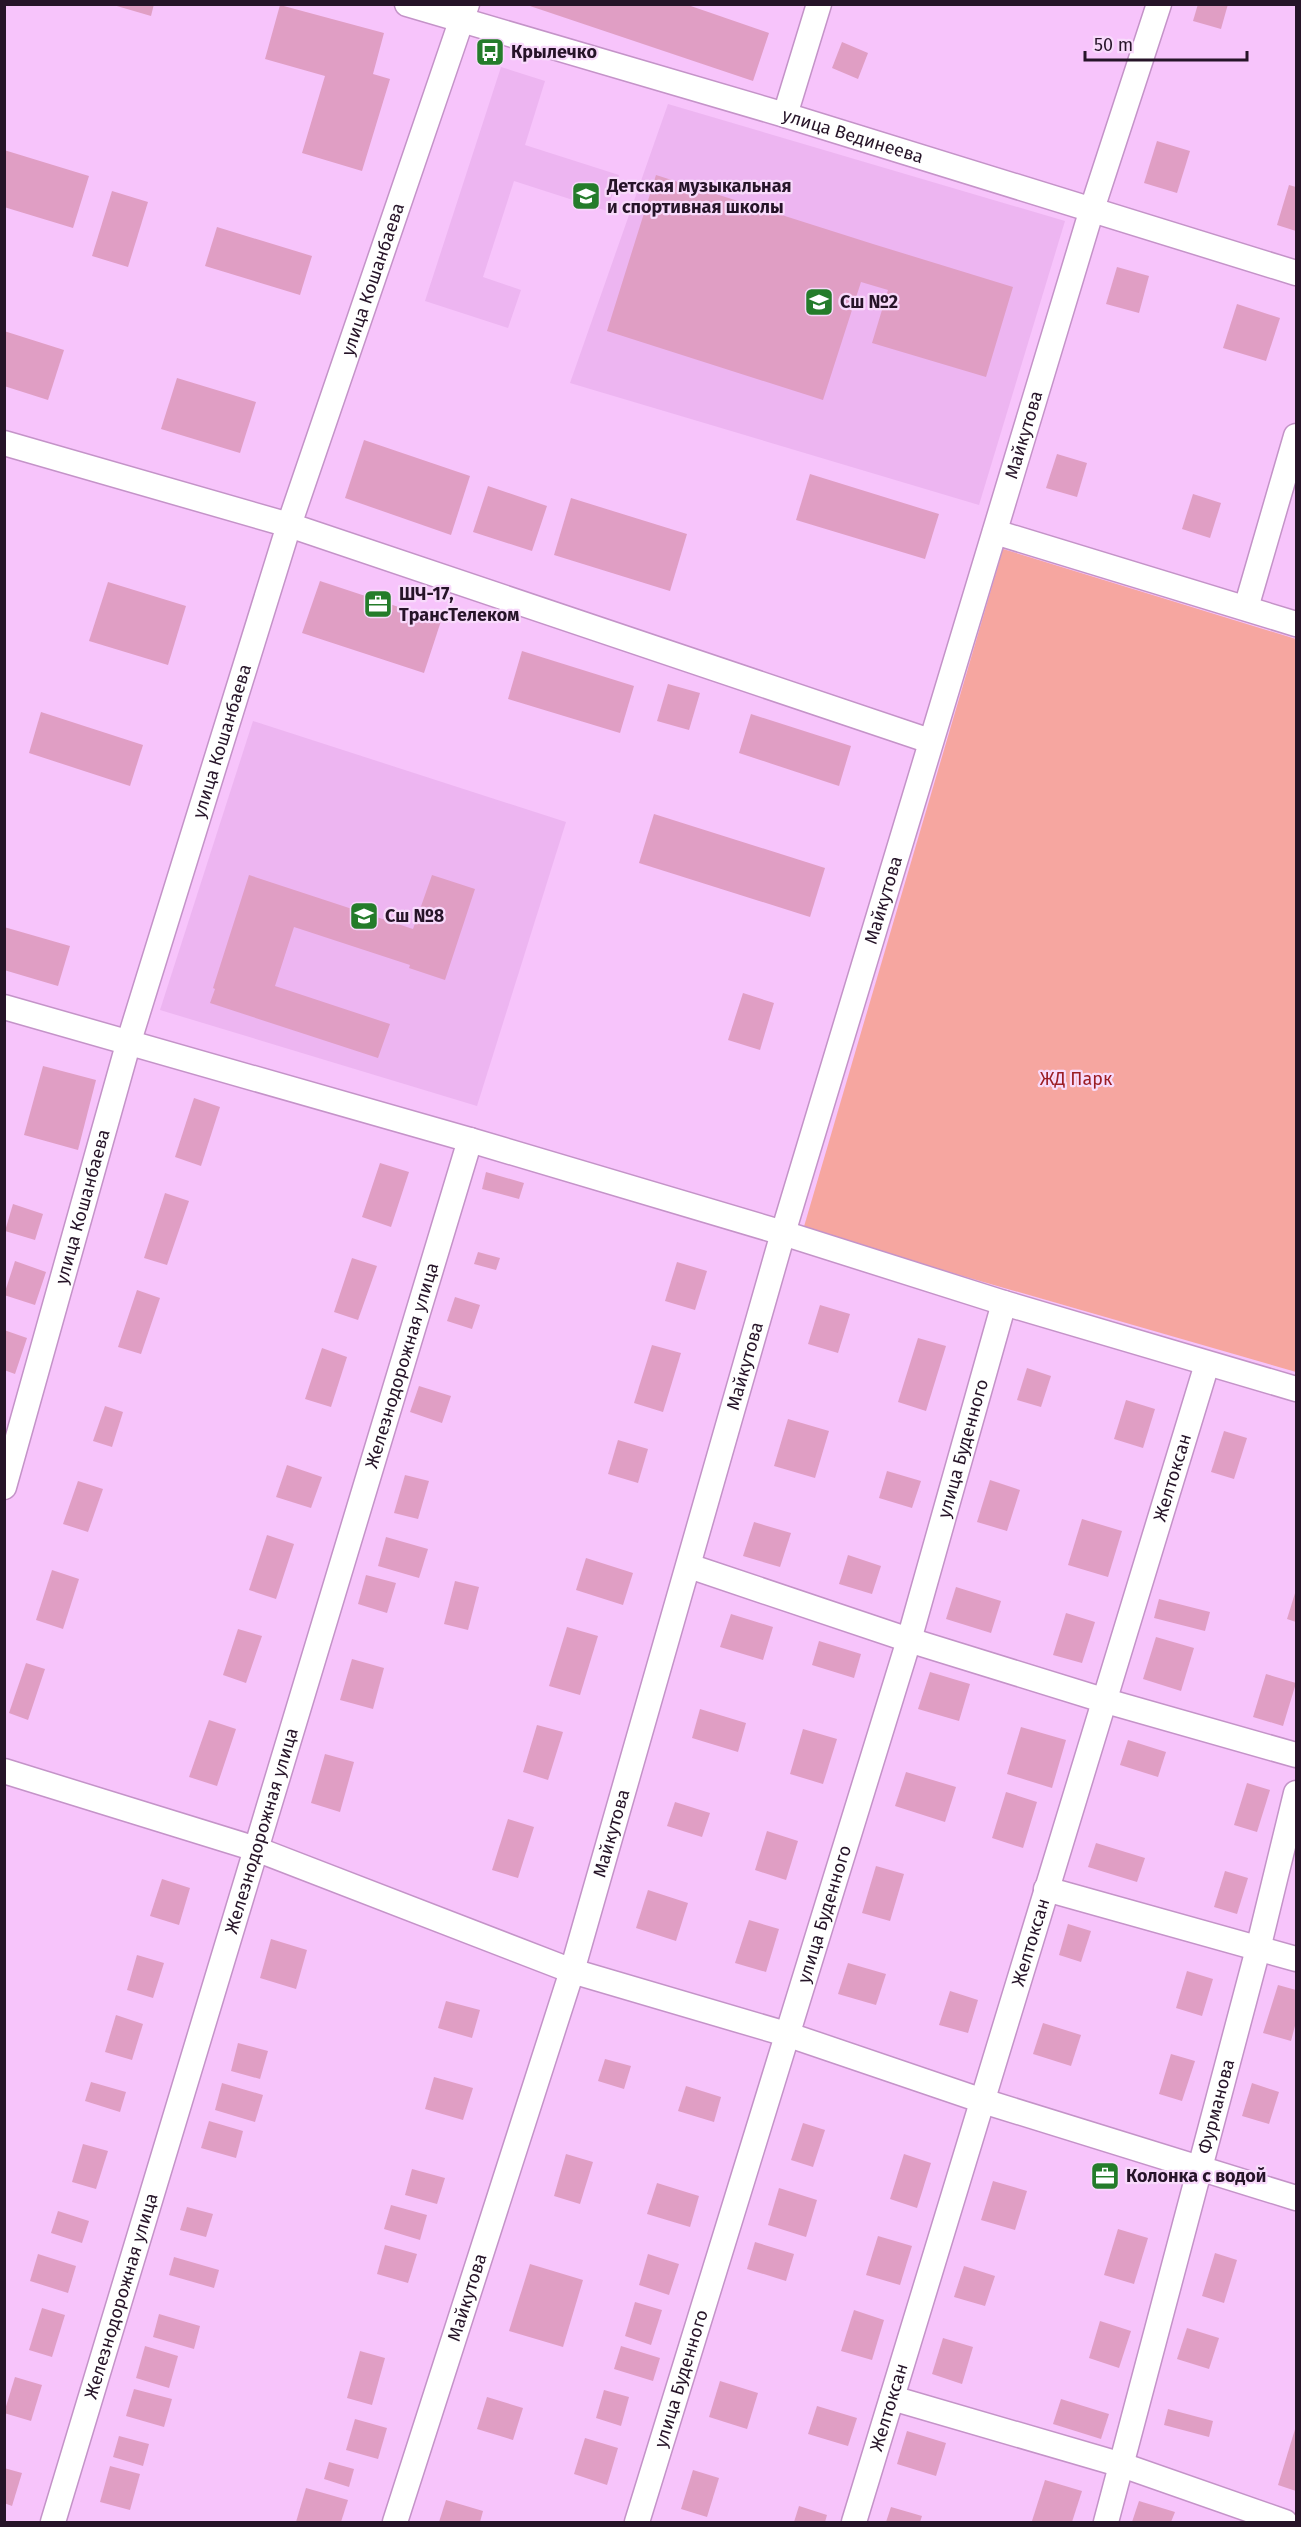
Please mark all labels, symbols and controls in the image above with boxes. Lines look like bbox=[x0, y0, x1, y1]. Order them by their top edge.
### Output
scale bar bbox=[1085, 24, 1247, 62]
text: 50 m bbox=[1094, 34, 1133, 56]
bus stop icon: Крылечко bbox=[474, 36, 506, 68]
place label: Крылечко bbox=[511, 41, 597, 63]
street label: улица Вединеева bbox=[780, 104, 926, 168]
place label: Детская музыкальная и спортивная школы bbox=[606, 175, 792, 218]
school or university icon: Детская музыкальная и спортивная школы bbox=[570, 180, 602, 212]
street label: улица Кошанбаева bbox=[337, 200, 409, 359]
school or university icon: Сш №2 bbox=[803, 286, 835, 318]
place label: Сш №2 bbox=[840, 291, 898, 313]
street label: Майкутова bbox=[1000, 388, 1047, 481]
place label: ШЧ-17, ТрансТелеком bbox=[399, 583, 519, 626]
office icon: ШЧ-17, ТрансТелеком bbox=[362, 588, 394, 620]
street label: улица Кошанбаева bbox=[188, 661, 256, 821]
street label: Майкутова bbox=[860, 853, 907, 947]
school or university icon: Сш №8 bbox=[348, 900, 380, 932]
place label: Сш №8 bbox=[385, 905, 444, 927]
park label: ЖД Парк bbox=[1040, 1068, 1113, 1090]
street label: улица Кошанбаева bbox=[50, 1127, 115, 1287]
street label: Железнодорожная улица bbox=[361, 1260, 443, 1471]
street label: Майкутова bbox=[722, 1319, 768, 1413]
street label: улица Буденного bbox=[933, 1376, 993, 1521]
street label: Желтоксан bbox=[1149, 1431, 1196, 1524]
street label: Железнодорожная улица bbox=[220, 1725, 303, 1936]
street label: Майкутова bbox=[588, 1787, 634, 1880]
street label: улица Буденного bbox=[793, 1842, 856, 1986]
street label: Желтоксан bbox=[1007, 1896, 1054, 1989]
street label: Фурманова bbox=[1193, 2057, 1239, 2156]
office icon: Колонка с водой bbox=[1089, 2160, 1121, 2192]
place label: Колонка с водой bbox=[1126, 2165, 1266, 2187]
street label: Железнодорожная улица bbox=[80, 2191, 163, 2402]
street label: Майкутова bbox=[443, 2251, 492, 2344]
street label: улица Буденного bbox=[650, 2307, 713, 2450]
street label: Желтоксан bbox=[865, 2361, 913, 2454]

